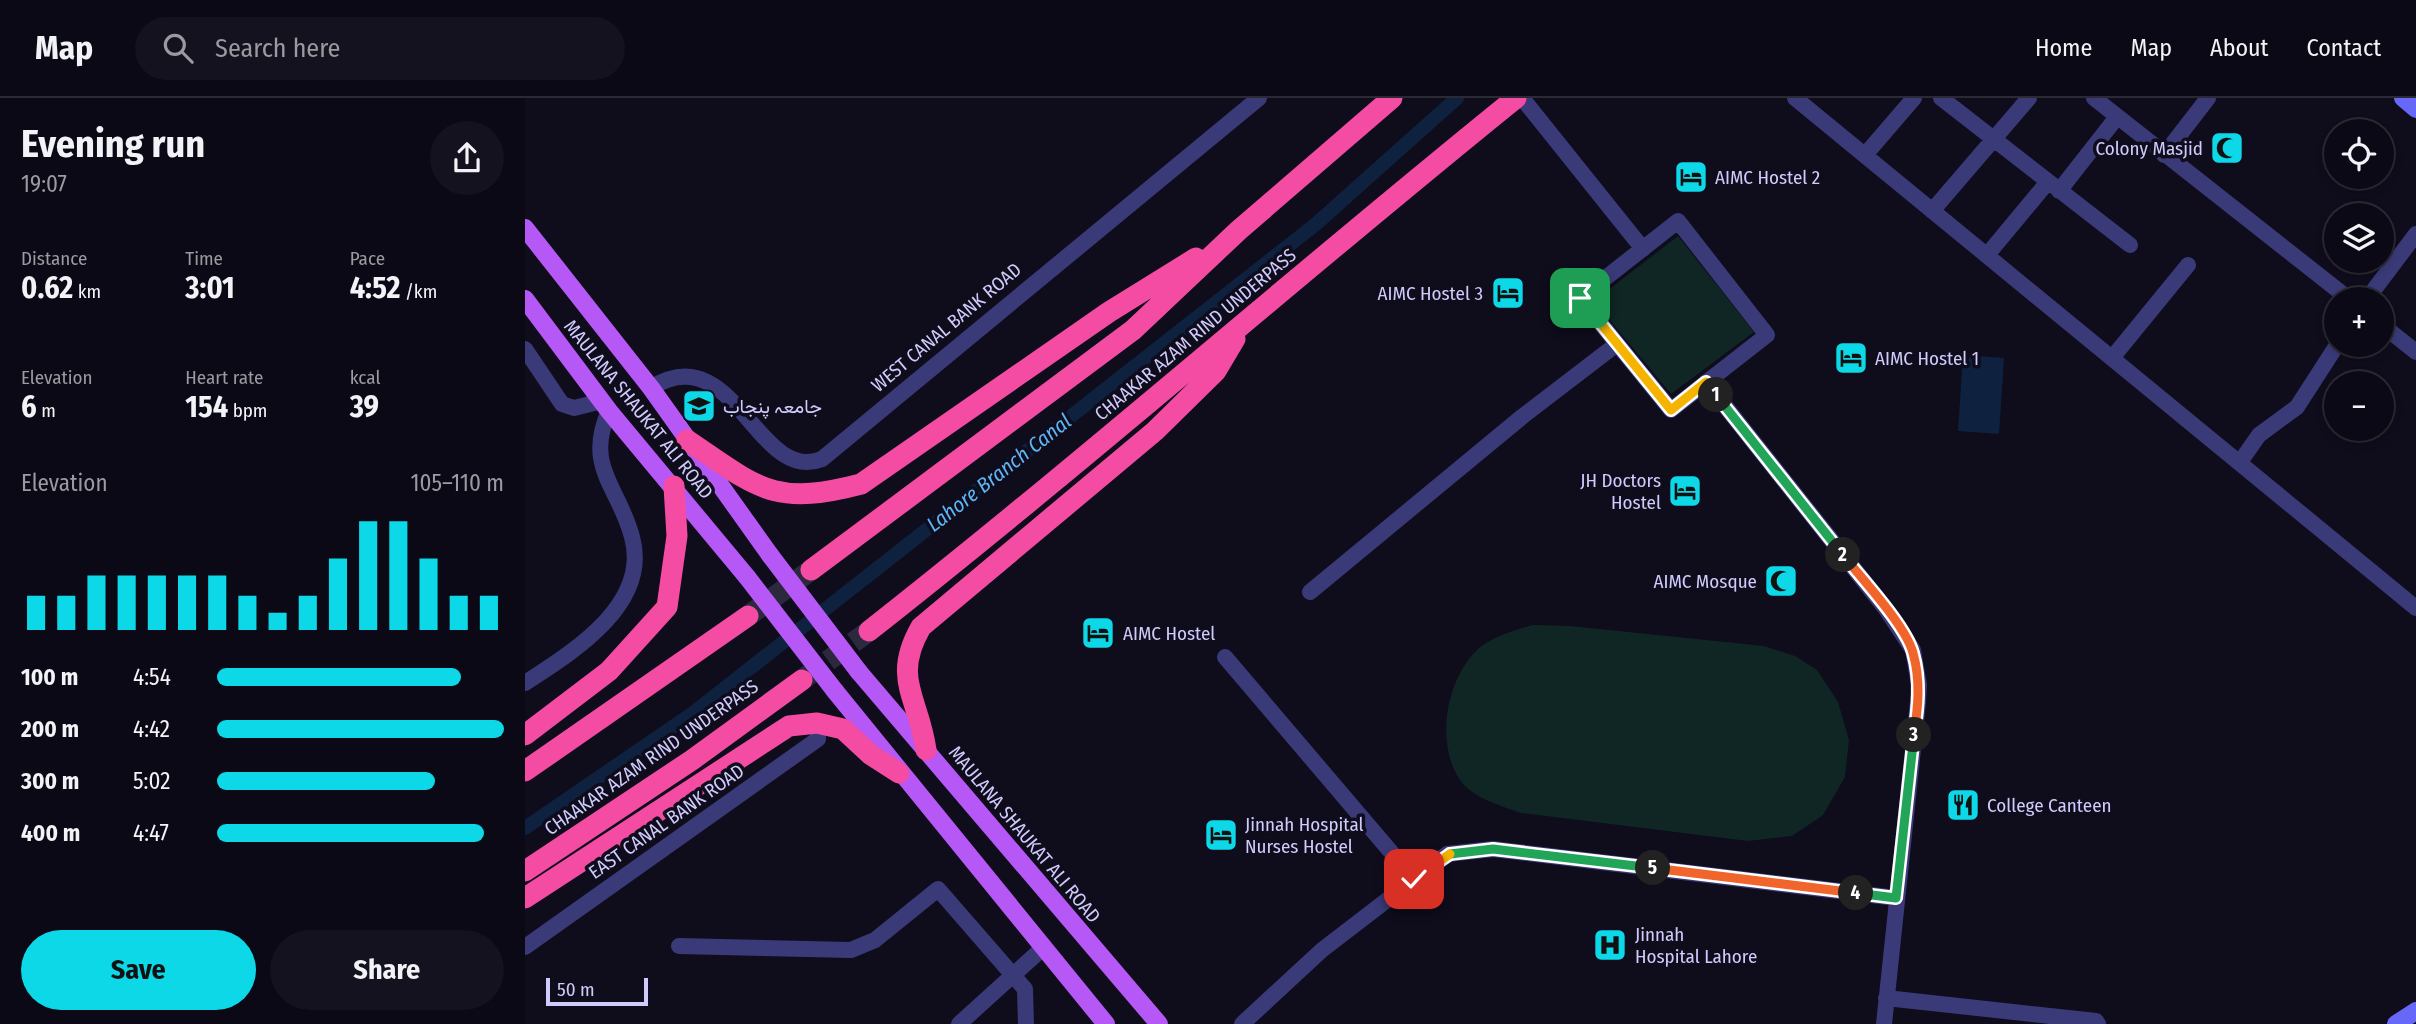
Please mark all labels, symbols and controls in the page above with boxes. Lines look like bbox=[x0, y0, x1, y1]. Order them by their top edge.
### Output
search box bbox=[135, 17, 625, 80]
text: Map bbox=[35, 28, 93, 68]
icon: search bbox=[159, 29, 197, 67]
text: Search here bbox=[215, 33, 340, 64]
text: Home bbox=[2035, 34, 2092, 62]
text: Map bbox=[2130, 34, 2172, 62]
text: About bbox=[2210, 34, 2268, 62]
text: Contact bbox=[2306, 34, 2381, 62]
map controls bbox=[2324, 119, 2394, 441]
button: locate bbox=[2324, 119, 2394, 189]
text: Evening run bbox=[21, 121, 205, 167]
button: share bbox=[430, 121, 504, 195]
mosque icon: Colony Masjid bbox=[2208, 129, 2246, 167]
place label: Colony Masjid bbox=[2095, 137, 2203, 160]
hotel icon: AIMC Hostel 2 bbox=[1672, 158, 1710, 196]
place label: AIMC Hostel 2 bbox=[1715, 166, 1820, 189]
text: 19:07 bbox=[21, 170, 67, 198]
button: layers bbox=[2324, 203, 2394, 273]
street label: CHAAKAR AZAM RIND UNDERPASS bbox=[1090, 243, 1301, 425]
text: Distance bbox=[21, 247, 88, 270]
text: Time bbox=[185, 247, 223, 270]
text: Pace bbox=[350, 247, 385, 270]
street label: WEST CANAL BANK ROAD bbox=[867, 258, 1026, 397]
pin bbox=[1550, 268, 1610, 328]
text: 0.62 bbox=[21, 270, 73, 306]
text: 3:01 bbox=[185, 270, 235, 306]
text: 4:52 bbox=[350, 270, 400, 306]
hotel icon: AIMC Hostel 3 bbox=[1489, 274, 1527, 312]
icon: arrive bbox=[1561, 279, 1599, 317]
text: km bbox=[73, 280, 101, 303]
text: /km bbox=[400, 280, 437, 303]
place label: AIMC Hostel 3 bbox=[1378, 282, 1483, 305]
button: + bbox=[2324, 287, 2394, 357]
street label: MAULANA SHAUKAT ALI ROAD bbox=[559, 315, 718, 504]
hotel icon: AIMC Hostel 1 bbox=[1832, 339, 1870, 377]
place label: AIMC Hostel 1 bbox=[1875, 347, 1979, 370]
text: Elevation bbox=[21, 366, 93, 389]
text: Heart rate bbox=[185, 366, 263, 389]
text: kcal bbox=[350, 366, 380, 389]
button: − bbox=[2324, 371, 2394, 441]
pin: 1 bbox=[1699, 378, 1733, 412]
text: 1 bbox=[1711, 383, 1720, 406]
school or university icon: جامعہ پنجاب bbox=[680, 387, 718, 425]
text: 6 bbox=[21, 389, 37, 425]
text: 154 bbox=[185, 389, 228, 425]
text: 39 bbox=[350, 389, 379, 425]
place label: جامعہ پنجاب bbox=[723, 395, 822, 420]
text: m bbox=[37, 399, 56, 422]
text: bpm bbox=[228, 399, 267, 422]
water label: Lahore Branch Canal bbox=[921, 408, 1077, 538]
text: Elevation bbox=[21, 469, 108, 497]
text: 105–110 m bbox=[411, 469, 504, 497]
place label: JH Doctors Hostel bbox=[1580, 469, 1661, 514]
hotel icon: JH Doctors Hostel bbox=[1666, 472, 1704, 510]
pin: 2 bbox=[1825, 538, 1861, 573]
text: 2 bbox=[1838, 543, 1847, 566]
mosque icon: AIMC Mosque bbox=[1762, 562, 1800, 600]
place label: AIMC Mosque bbox=[1653, 570, 1757, 593]
hotel icon: AIMC Hostel bbox=[1079, 614, 1117, 652]
place label: AIMC Hostel bbox=[1123, 622, 1215, 645]
text: 100 m bbox=[21, 663, 78, 691]
text: 4:54 bbox=[133, 663, 171, 691]
street label: CHAAKAR AZAM RIND UNDERPASS bbox=[540, 675, 763, 840]
text: 200 m bbox=[21, 715, 79, 743]
text: 4:42 bbox=[133, 715, 170, 743]
pin: 3 bbox=[1897, 718, 1931, 752]
text: 3 bbox=[1909, 723, 1918, 746]
street label: MAULANA SHAUKAT ALI ROAD bbox=[944, 741, 1105, 928]
street label: EAST CANAL BANK ROAD bbox=[584, 759, 748, 884]
text: 300 m bbox=[21, 767, 79, 795]
text: 5:02 bbox=[133, 767, 170, 795]
restaurant icon: College Canteen bbox=[1944, 786, 1982, 824]
place label: College Canteen bbox=[1987, 794, 2112, 817]
place label: Jinnah Hospital Nurses Hostel bbox=[1245, 813, 1364, 858]
hotel icon: Jinnah Hospital Nurses Hostel bbox=[1202, 816, 1240, 854]
text: 400 m bbox=[21, 819, 80, 847]
text: 4:47 bbox=[133, 819, 169, 847]
pin bbox=[1384, 849, 1444, 909]
pin: 5 bbox=[1635, 850, 1671, 886]
text: 5 bbox=[1648, 856, 1657, 879]
icon: check bbox=[1395, 860, 1433, 898]
pin: 4 bbox=[1839, 876, 1873, 910]
text: 4 bbox=[1851, 881, 1860, 904]
place label: Jinnah Hospital Lahore bbox=[1635, 923, 1757, 968]
hospital icon: Jinnah Hospital Lahore bbox=[1591, 926, 1629, 964]
button: Save bbox=[21, 930, 256, 1010]
button: Share bbox=[270, 930, 504, 1010]
scale bar bbox=[546, 975, 647, 1007]
text: 50 m bbox=[557, 978, 595, 1001]

